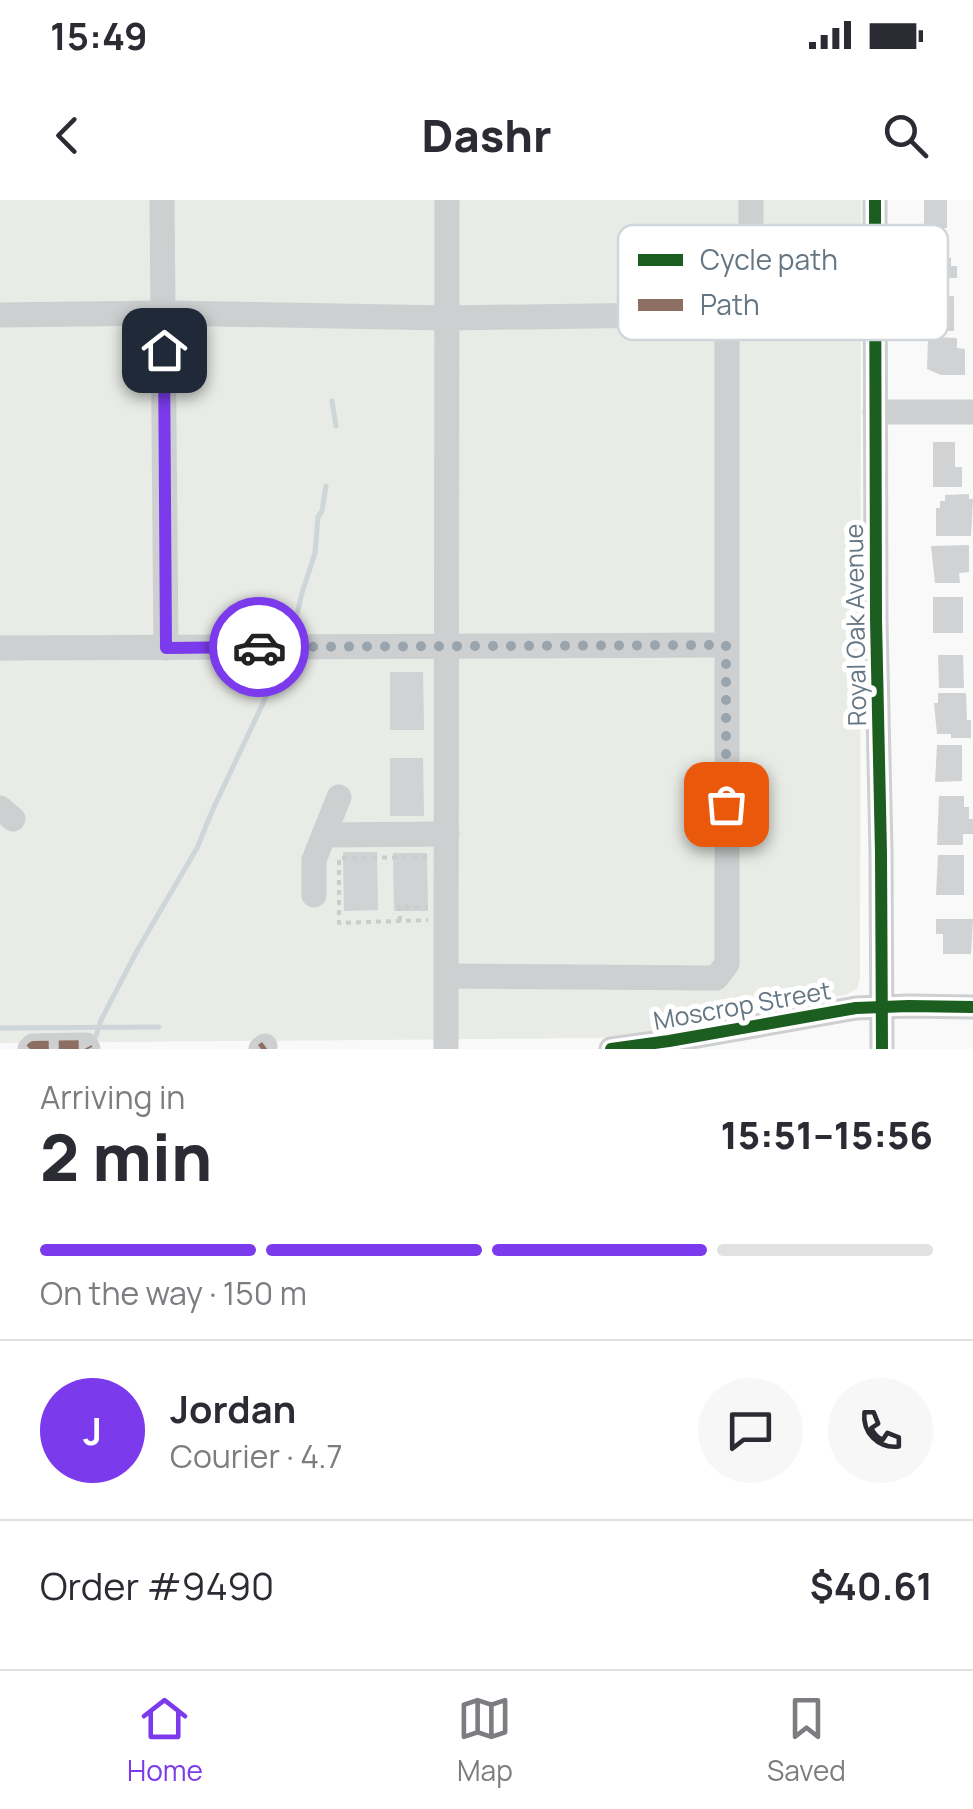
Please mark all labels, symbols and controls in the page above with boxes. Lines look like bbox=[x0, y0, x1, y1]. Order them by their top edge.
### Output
text: 15:49 bbox=[50, 9, 148, 61]
text: Dashr bbox=[422, 104, 551, 166]
icon: back bbox=[40, 108, 95, 163]
icon: search bbox=[878, 108, 933, 163]
legend bbox=[618, 225, 948, 340]
text: Cycle path bbox=[700, 240, 838, 278]
text: Path bbox=[700, 285, 760, 323]
pin bbox=[122, 308, 207, 393]
icon: home bbox=[137, 323, 192, 378]
street label: Royal Oak Avenue bbox=[836, 523, 874, 727]
courier bbox=[209, 597, 309, 697]
icon: car bbox=[232, 620, 287, 675]
pin bbox=[684, 762, 769, 847]
icon: bag bbox=[699, 777, 754, 832]
street label: Moscrop Street bbox=[651, 972, 833, 1038]
text: Arriving in bbox=[40, 1075, 185, 1119]
text: 15:51–15:56 bbox=[720, 1108, 933, 1160]
text: 2 min bbox=[40, 1112, 212, 1201]
text: On the way · 150 m bbox=[40, 1271, 307, 1315]
button: chat bbox=[698, 1378, 803, 1483]
button: phone bbox=[828, 1378, 933, 1483]
text: Jordan bbox=[170, 1382, 296, 1434]
text: J bbox=[83, 1404, 102, 1456]
text: Courier · 4.7 bbox=[170, 1434, 343, 1478]
text: Order #9490 bbox=[40, 1559, 274, 1611]
text: $40.61 bbox=[810, 1559, 933, 1611]
tab: Home bbox=[127, 1691, 203, 1789]
tab: Map bbox=[457, 1691, 513, 1789]
tab: Saved bbox=[767, 1691, 846, 1789]

